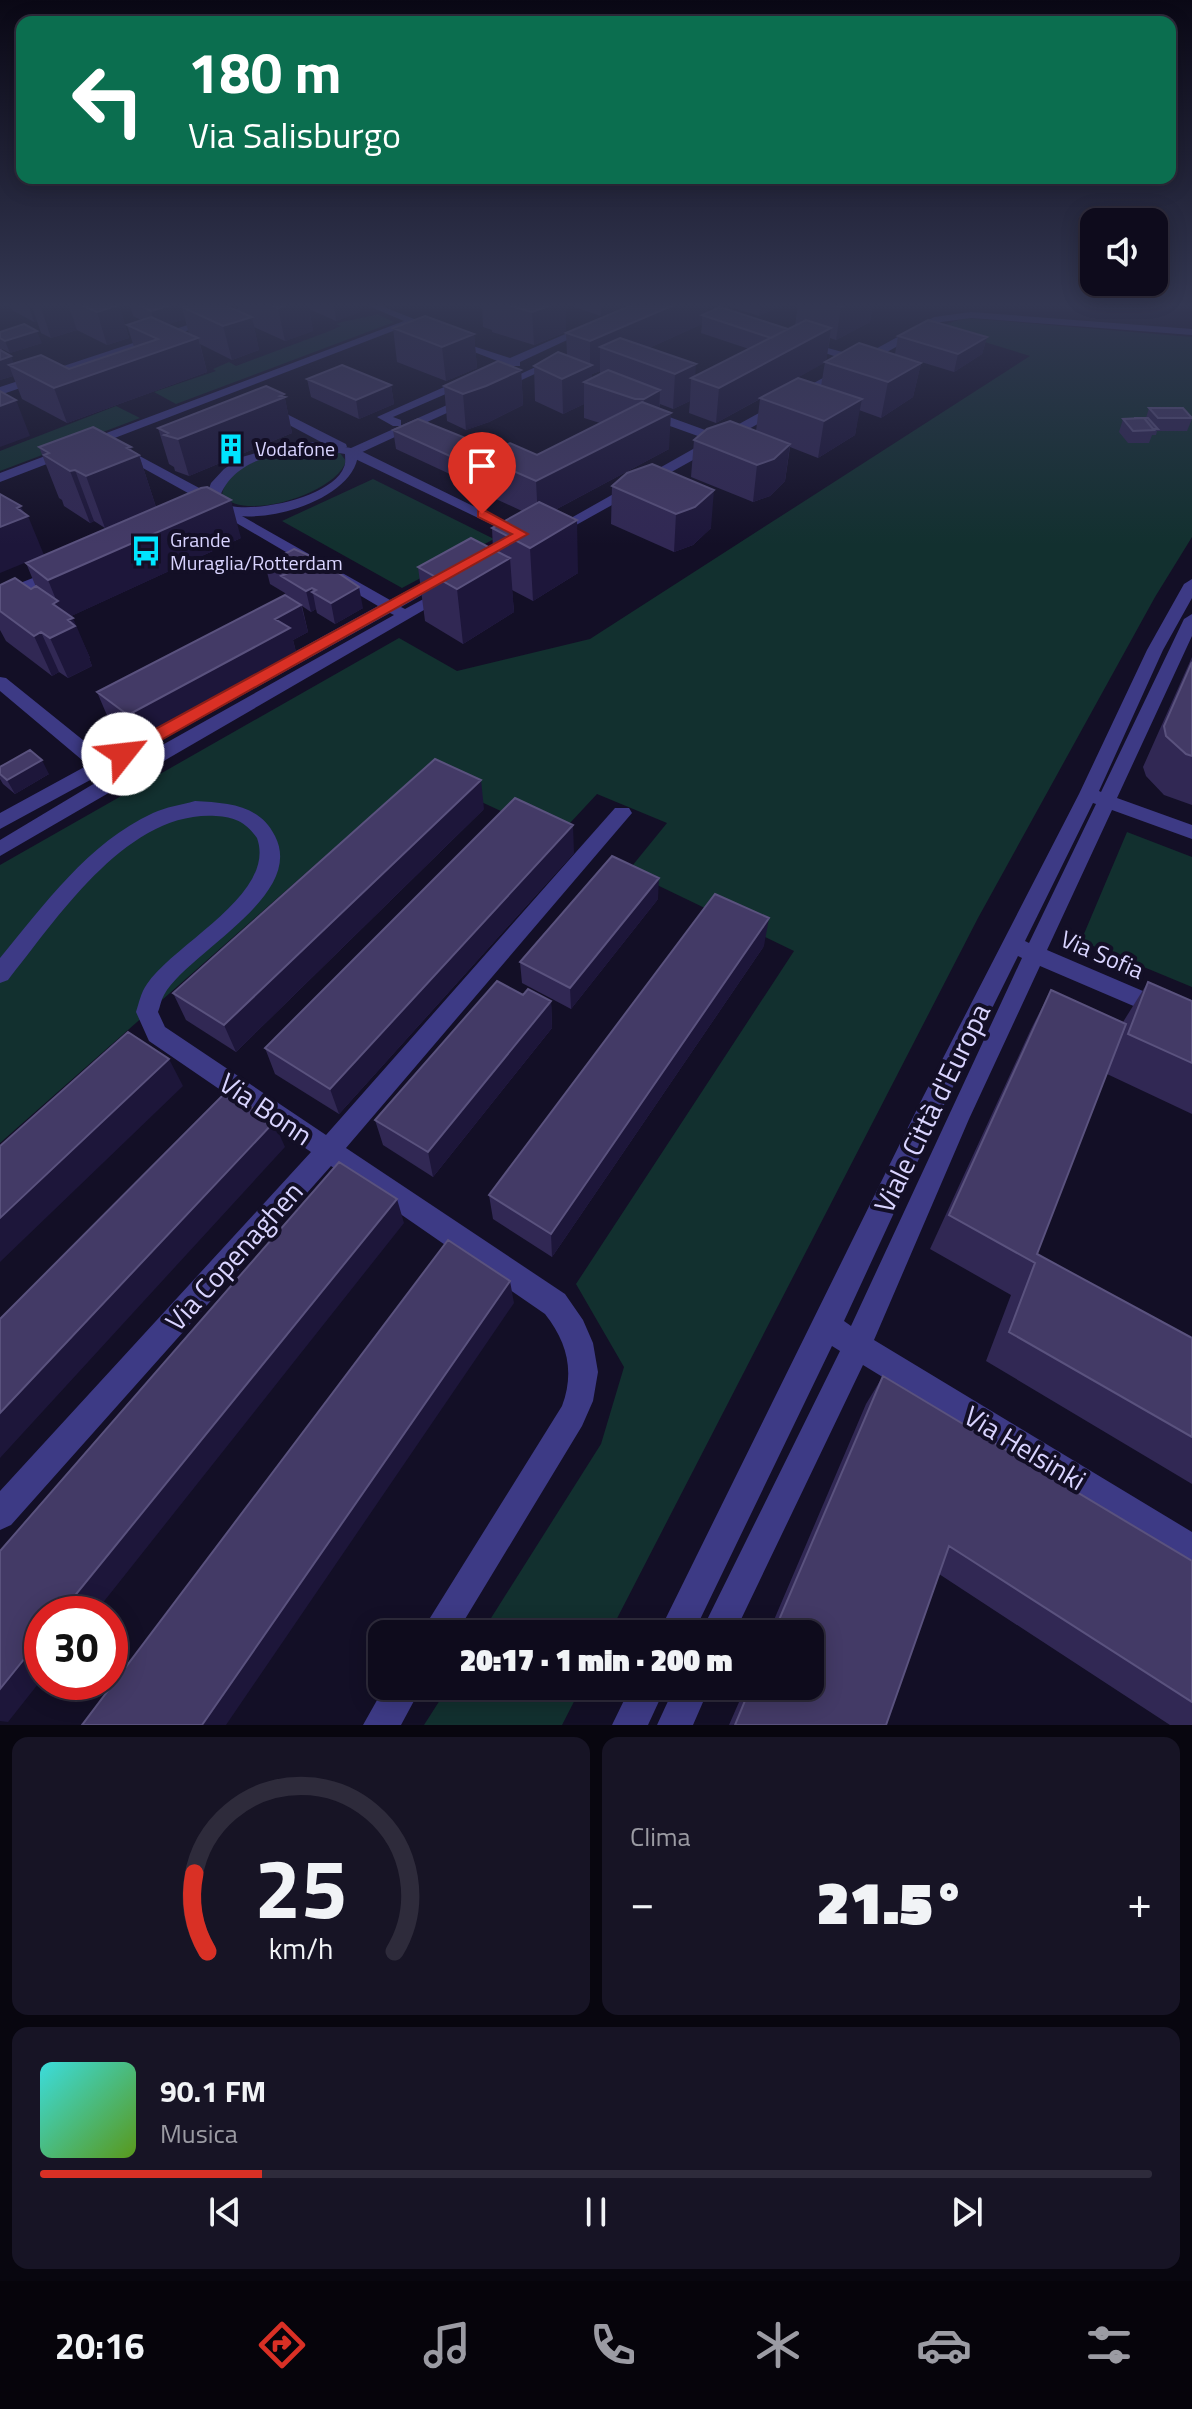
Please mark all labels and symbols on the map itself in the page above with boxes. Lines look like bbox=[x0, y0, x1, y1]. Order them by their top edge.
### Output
building icon: Vodafone bbox=[214, 432, 248, 466]
pin bbox=[448, 432, 516, 514]
place label: Vodafone bbox=[255, 433, 335, 464]
place label: Grande Muraglia/Rotterdam bbox=[170, 524, 343, 578]
bus stop icon: Grande Muraglia/Rotterdam bbox=[129, 534, 163, 568]
position arrow bbox=[81, 712, 165, 796]
street label: Via Sofia bbox=[1055, 920, 1150, 988]
street label: Viale Città d'Europa bbox=[862, 996, 1001, 1220]
street label: Via Bonn bbox=[211, 1061, 322, 1156]
street label: Via Copenaghen bbox=[154, 1171, 313, 1340]
street label: Via Helsinki bbox=[956, 1394, 1094, 1501]
speed limit sign: 30 bbox=[24, 1596, 128, 1700]

